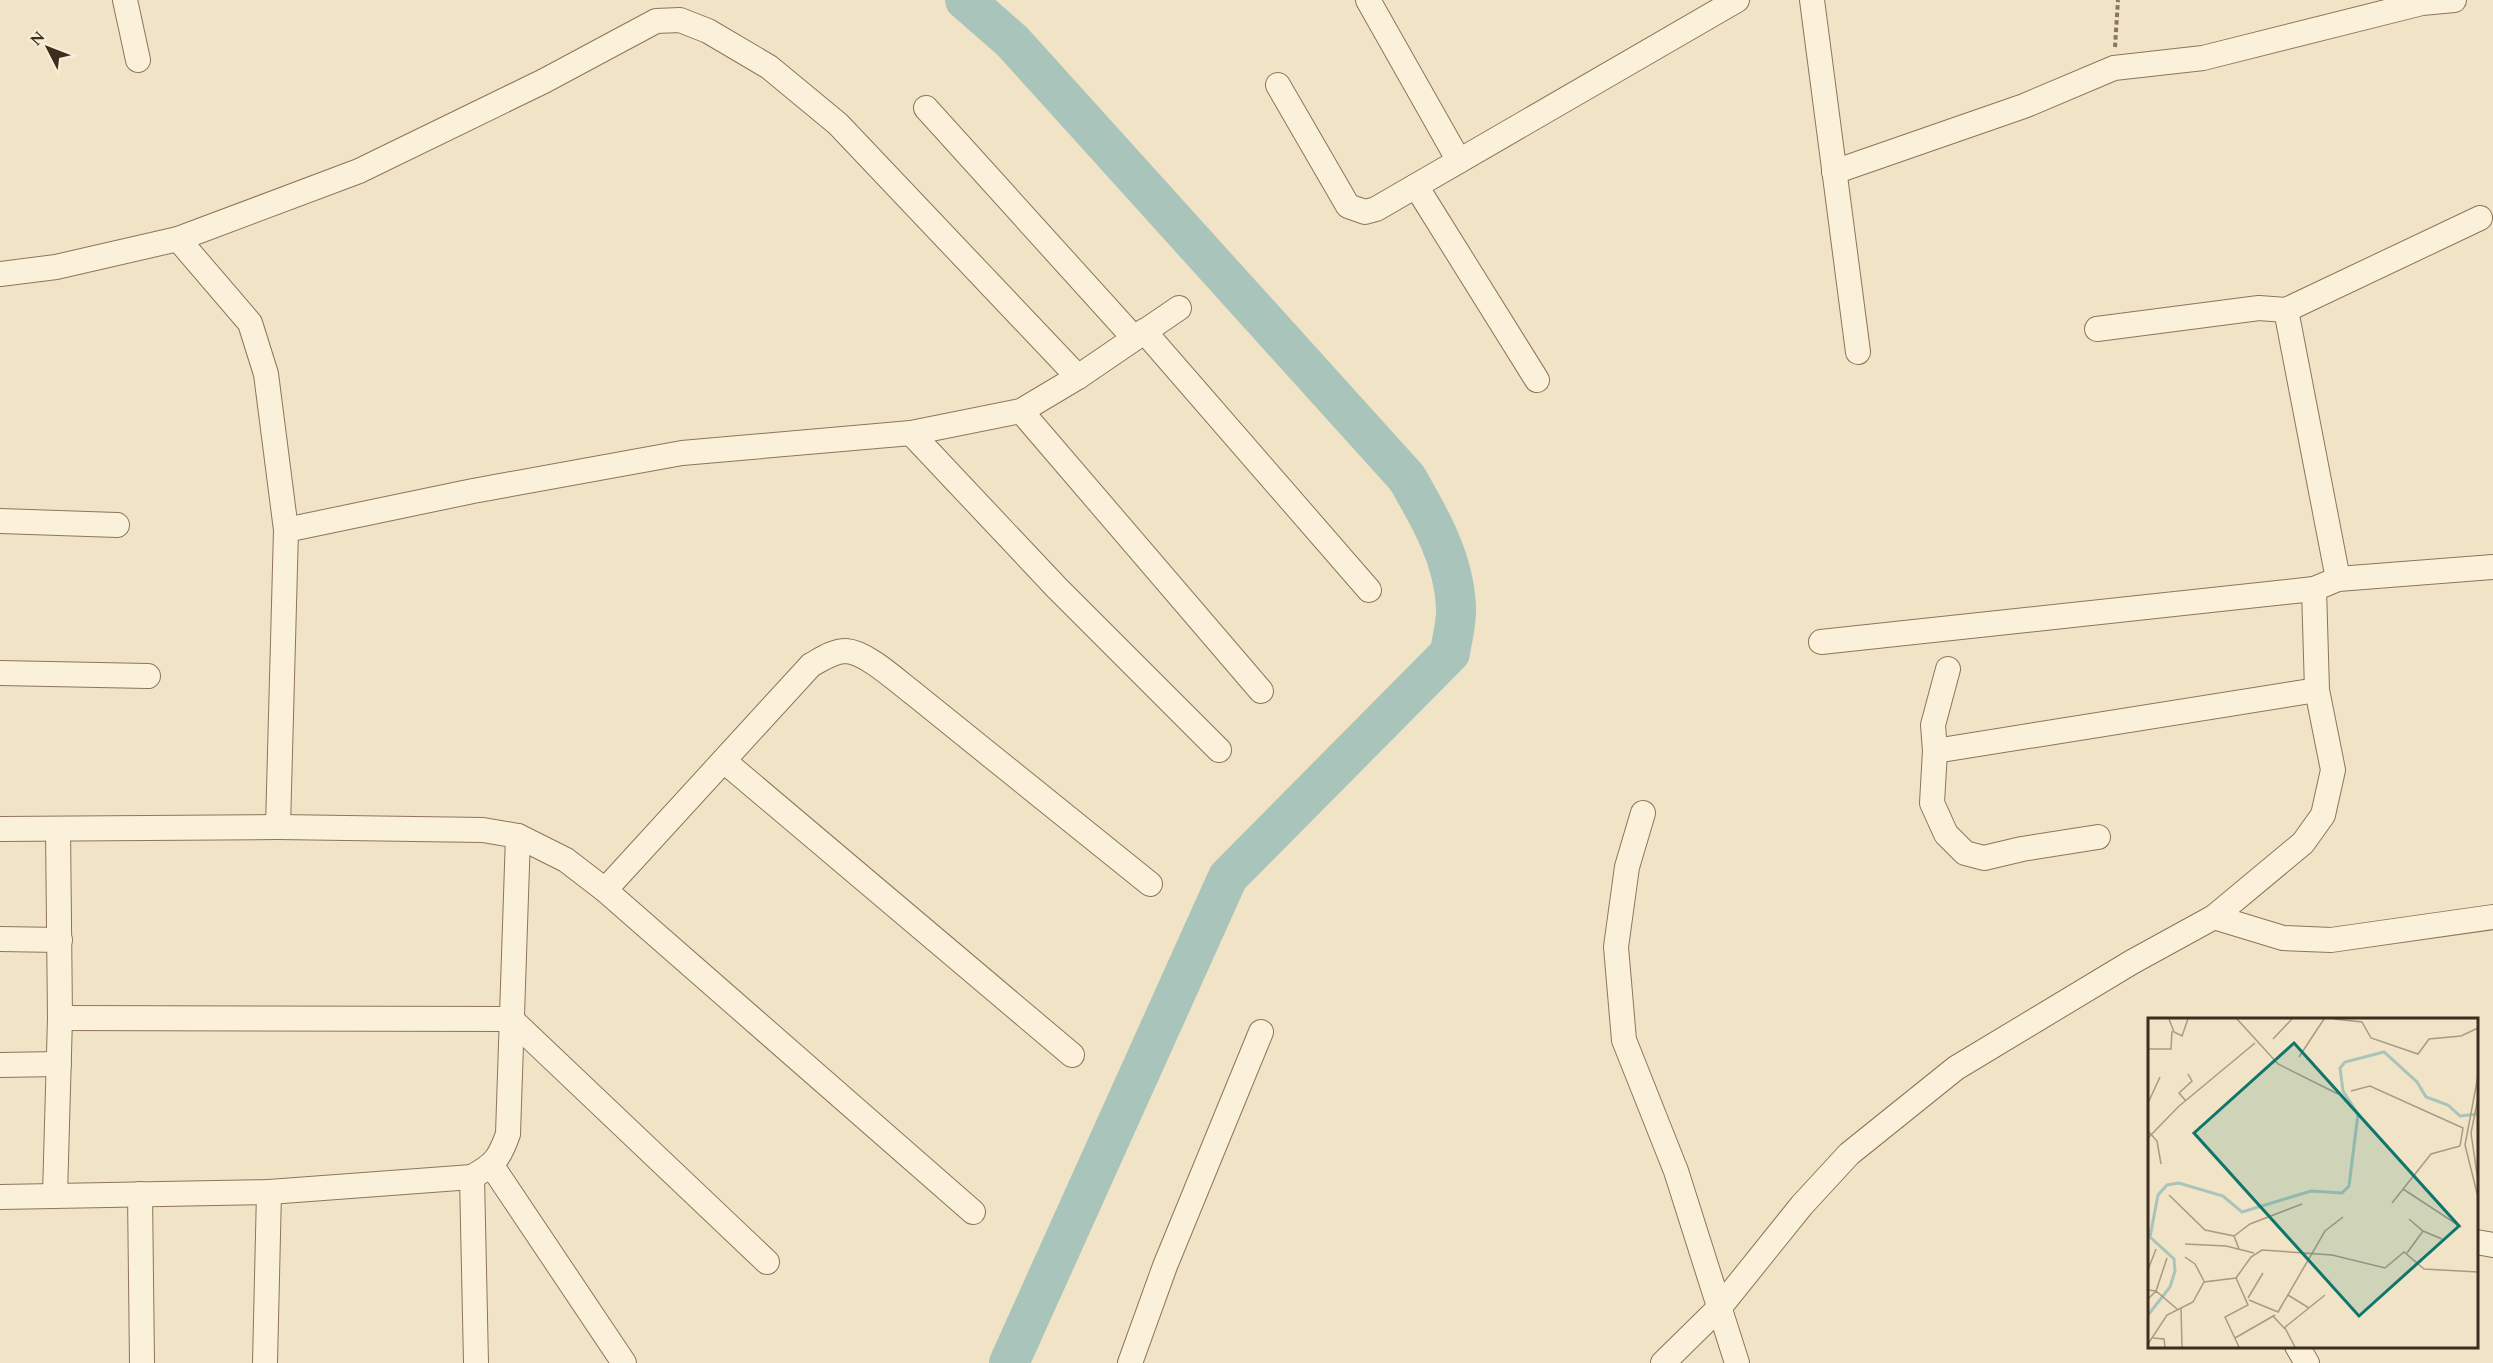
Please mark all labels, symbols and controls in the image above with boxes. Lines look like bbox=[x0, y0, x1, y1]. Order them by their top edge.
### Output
north arrow bbox=[18, 18, 78, 78]
text: N bbox=[24, 26, 51, 52]
inset map bbox=[2148, 1018, 2478, 1348]

